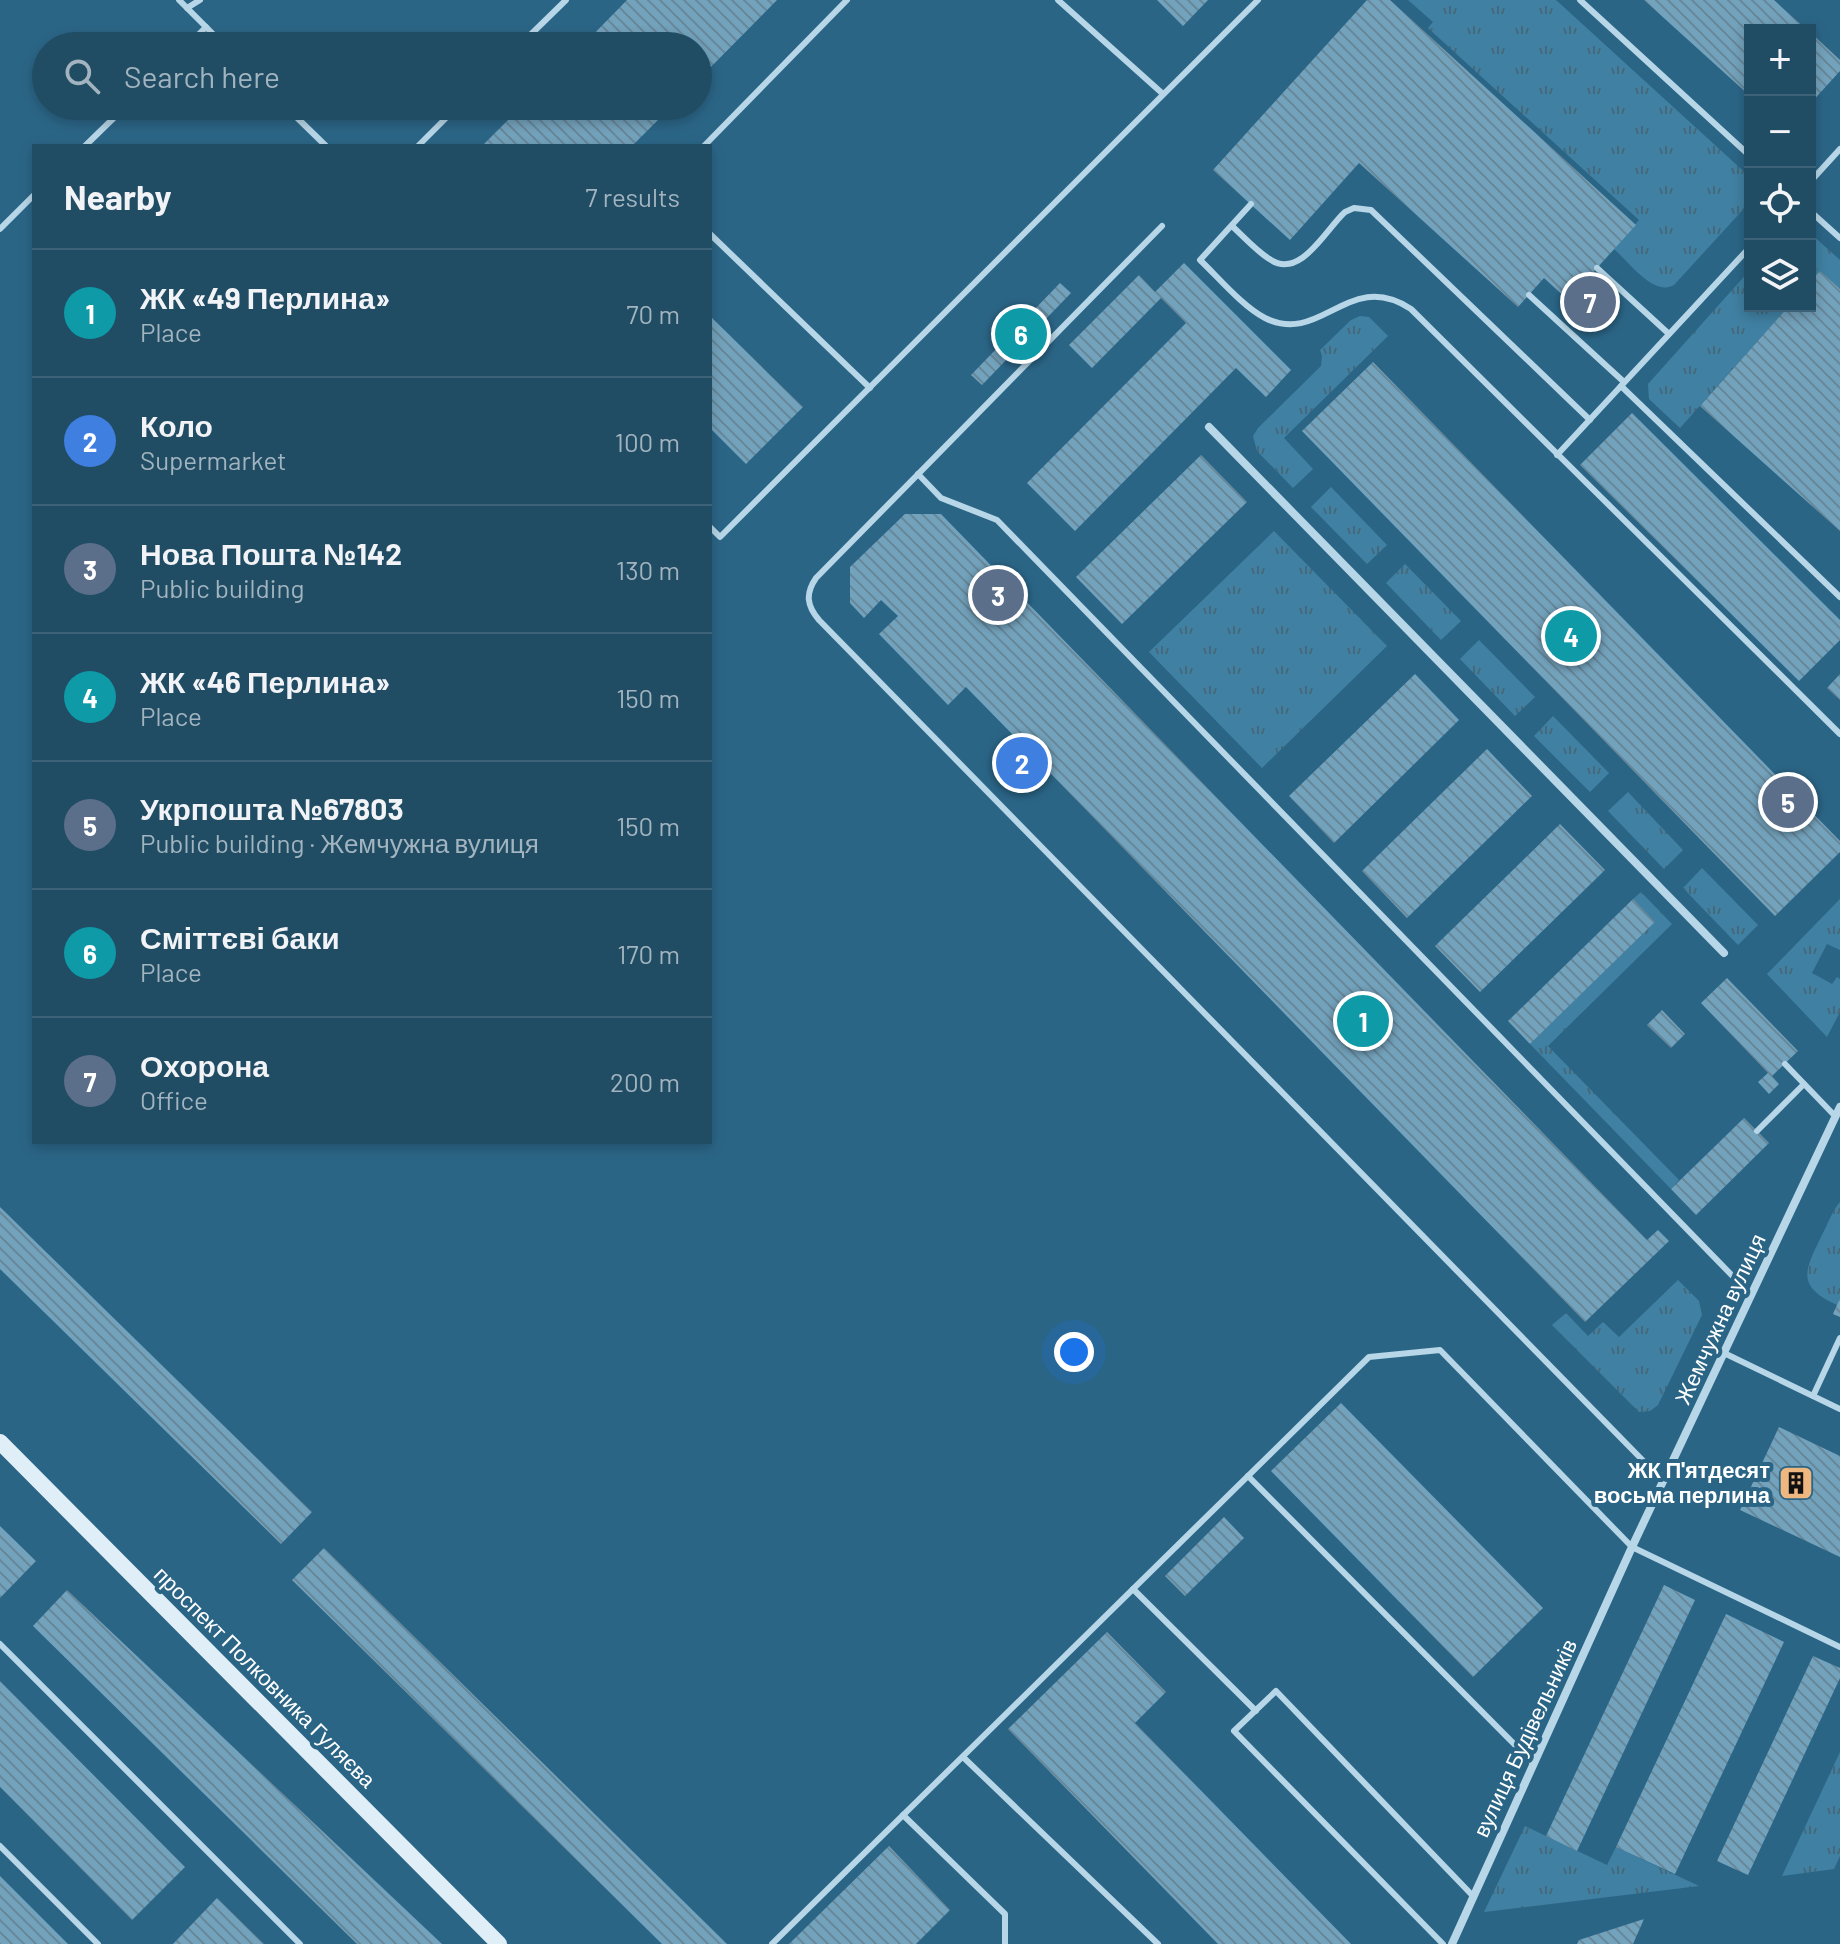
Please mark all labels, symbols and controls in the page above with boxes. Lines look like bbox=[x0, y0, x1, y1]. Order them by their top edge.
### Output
map controls bbox=[1744, 24, 1816, 312]
button: + bbox=[1744, 24, 1816, 96]
search box bbox=[32, 32, 712, 120]
icon: search bbox=[60, 54, 104, 98]
text: Search here bbox=[124, 58, 280, 94]
button: − bbox=[1744, 96, 1816, 168]
button: locate bbox=[1744, 168, 1816, 240]
text: Nearby bbox=[64, 176, 172, 217]
text: 7 results bbox=[585, 181, 680, 212]
button: layers bbox=[1744, 240, 1816, 312]
pin: 7 bbox=[1564, 272, 1616, 332]
text: ЖК «49 Перлина» bbox=[140, 279, 390, 315]
text: 1 bbox=[85, 298, 95, 329]
text: 70 m bbox=[626, 298, 680, 329]
pin: 6 bbox=[995, 304, 1047, 364]
text: Place bbox=[140, 316, 202, 347]
text: Коло bbox=[140, 407, 213, 443]
text: 2 bbox=[83, 426, 97, 457]
text: 100 m bbox=[615, 426, 680, 457]
text: Supermarket bbox=[140, 444, 287, 475]
text: Нова Пошта №142 bbox=[140, 535, 402, 571]
text: 3 bbox=[83, 554, 97, 585]
text: 130 m bbox=[616, 554, 680, 585]
pin: 3 bbox=[972, 565, 1024, 625]
text: Public building bbox=[140, 572, 304, 603]
pin: 4 bbox=[1545, 606, 1597, 666]
text: ЖК «46 Перлина» bbox=[140, 663, 390, 699]
text: 4 bbox=[82, 682, 98, 713]
text: 150 m bbox=[616, 682, 680, 713]
text: Place bbox=[140, 700, 202, 731]
pin: 2 bbox=[996, 733, 1048, 793]
pin: 5 bbox=[1762, 772, 1814, 832]
text: Укрпошта №67803 bbox=[140, 790, 404, 826]
text: 5 bbox=[83, 810, 97, 841]
text: 150 m bbox=[616, 810, 680, 841]
text: Public building · Жемчужна вулиця bbox=[140, 827, 539, 858]
text: Сміттєві баки bbox=[140, 919, 340, 955]
text: 6 bbox=[83, 938, 97, 969]
text: 170 m bbox=[617, 938, 680, 969]
text: Place bbox=[140, 956, 202, 987]
pin: 1 bbox=[1337, 991, 1389, 1051]
text: Охорона bbox=[140, 1047, 269, 1083]
text: 7 bbox=[84, 1066, 96, 1097]
text: 200 m bbox=[610, 1066, 680, 1097]
text: Office bbox=[140, 1084, 208, 1115]
street label: Жемчужна вулиця bbox=[1668, 1229, 1771, 1408]
your location bbox=[1054, 1332, 1094, 1372]
place label: ЖК П'ятдесят восьма перлина bbox=[1594, 1456, 1771, 1508]
building icon: ЖК П'ятдесят восьма перлина bbox=[1777, 1464, 1815, 1502]
street label: проспект Полковника Гуляєва bbox=[149, 1560, 382, 1793]
street label: вулиця Будівельників bbox=[1467, 1634, 1582, 1841]

